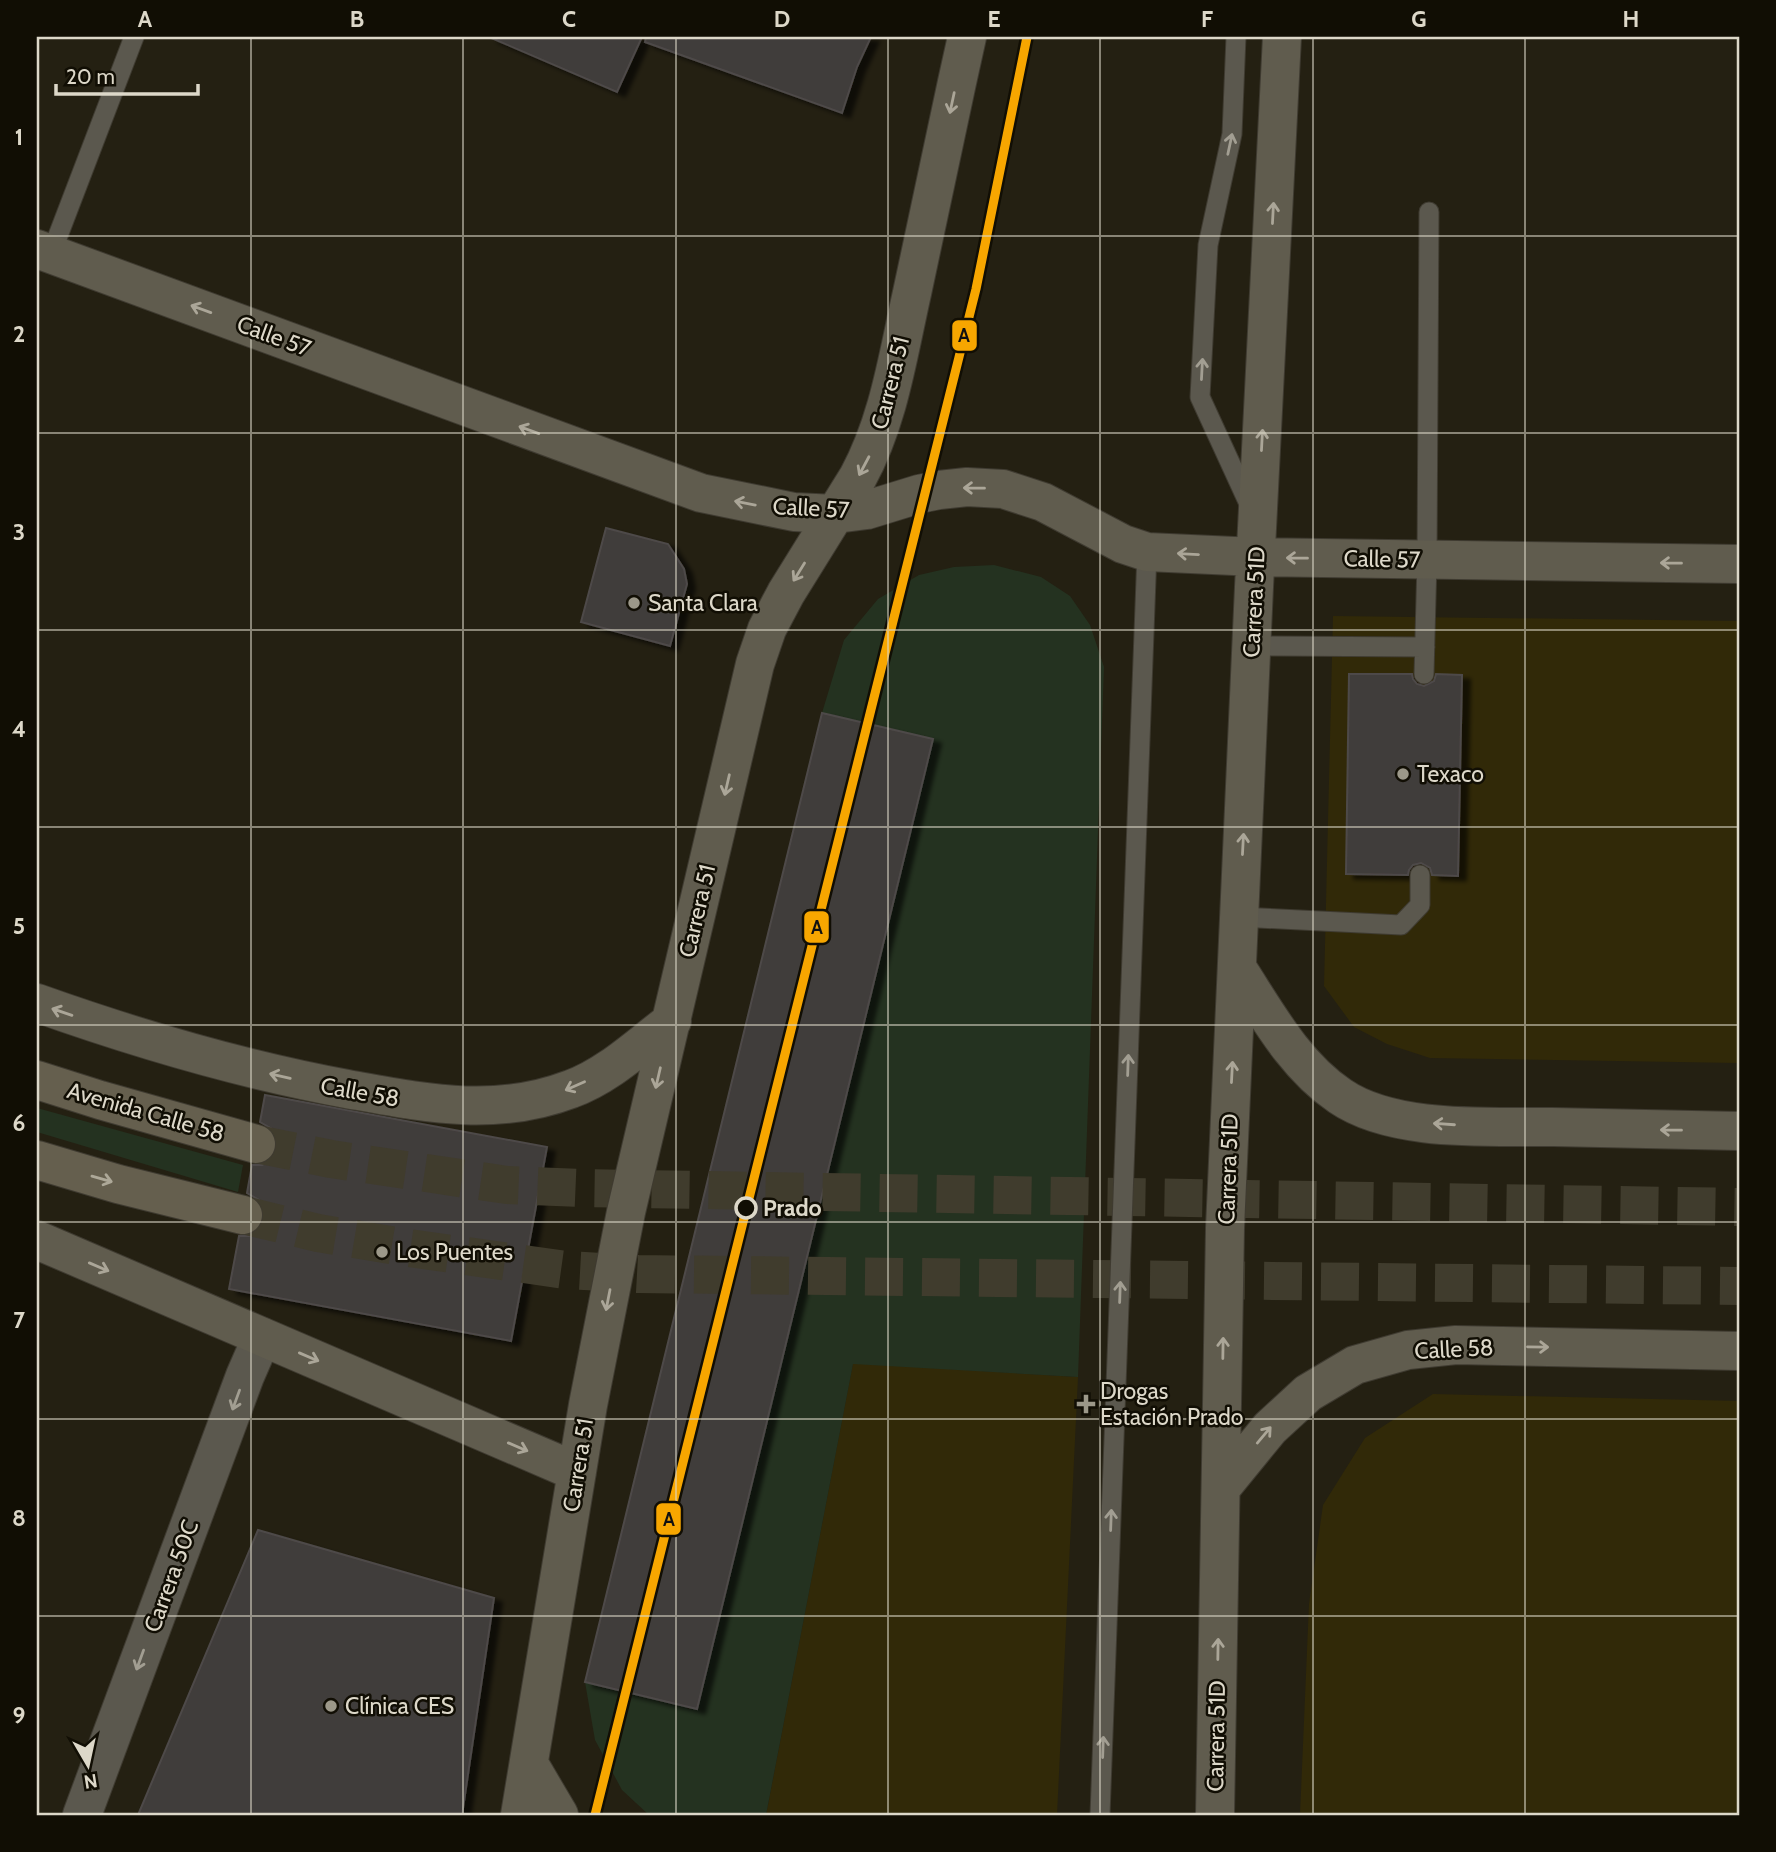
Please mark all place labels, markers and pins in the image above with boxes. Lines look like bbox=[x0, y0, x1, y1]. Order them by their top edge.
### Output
place label: Santa Clara bbox=[648, 589, 758, 617]
marker: Santa Clara bbox=[626, 595, 642, 611]
place label: Texaco bbox=[1417, 760, 1484, 788]
marker: Texaco bbox=[1395, 766, 1411, 782]
place label: Prado bbox=[763, 1194, 822, 1222]
marker: Prado bbox=[735, 1197, 757, 1219]
place label: Los Puentes bbox=[396, 1238, 513, 1266]
marker: Los Puentes bbox=[374, 1244, 390, 1260]
place label: Drogas Estación Prado bbox=[1100, 1377, 1243, 1431]
marker: Drogas Estación Prado bbox=[1078, 1396, 1094, 1412]
place label: Clínica CES bbox=[345, 1692, 454, 1720]
marker: Clínica CES bbox=[323, 1698, 339, 1714]

